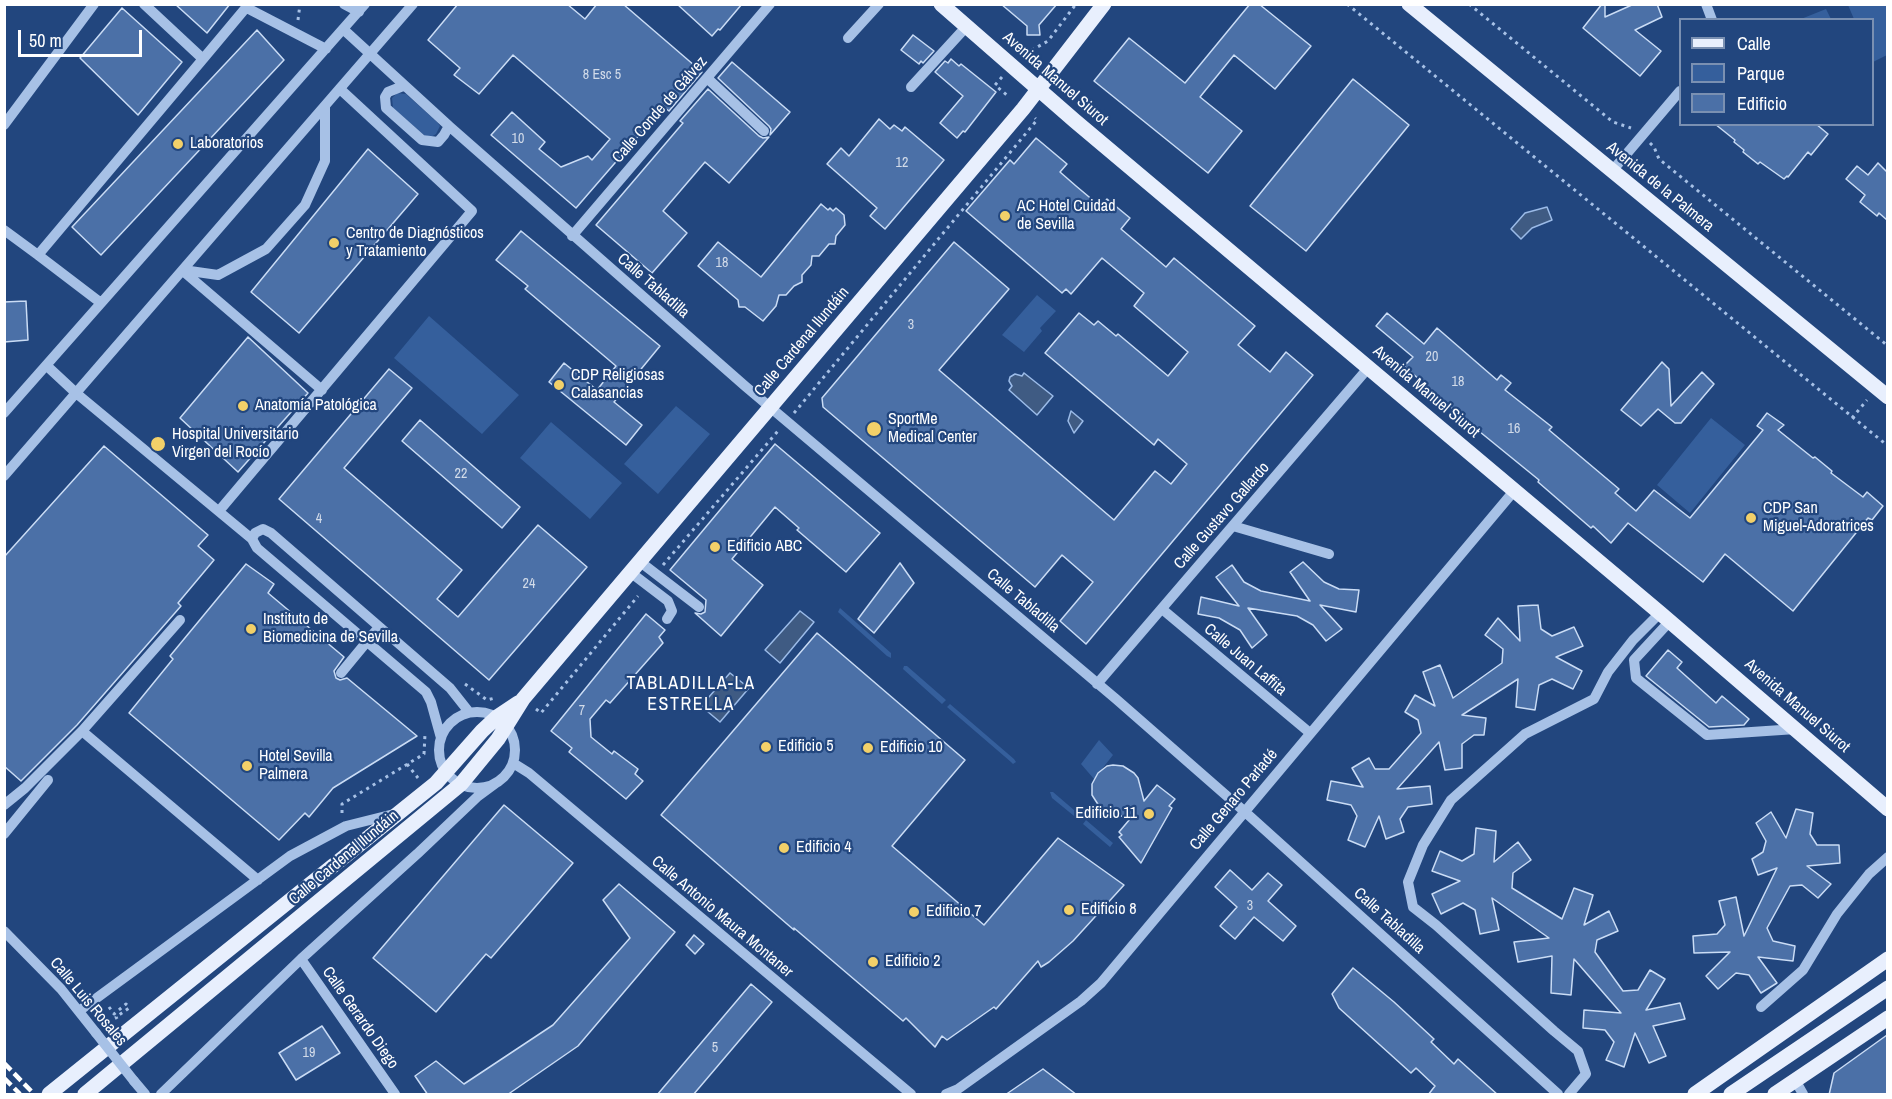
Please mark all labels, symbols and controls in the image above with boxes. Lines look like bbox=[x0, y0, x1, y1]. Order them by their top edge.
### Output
scale bar bbox=[21, 18, 146, 56]
legend bbox=[1679, 18, 1874, 126]
text: 50 m bbox=[29, 28, 62, 53]
street label: Avenida Manuel Siurot bbox=[998, 28, 1112, 130]
text: Calle bbox=[1737, 31, 1771, 56]
street label: Calle Conde de Gálvez bbox=[608, 53, 712, 167]
text: Parque bbox=[1737, 61, 1785, 86]
house number: 8 Esc 5 bbox=[583, 67, 621, 83]
text: Edificio bbox=[1737, 91, 1787, 116]
house number: 10 bbox=[512, 131, 524, 147]
place label: Laboratorios bbox=[190, 134, 264, 154]
marker: Laboratorios bbox=[171, 137, 185, 151]
street label: Avenida de la Palmera bbox=[1602, 138, 1718, 236]
house number: 12 bbox=[896, 155, 908, 171]
place label: AC Hotel Cuidad de Sevilla bbox=[1017, 197, 1115, 235]
marker: AC Hotel Cuidad de Sevilla bbox=[998, 209, 1012, 223]
place label: Centro de Diagnósticos y Tratamiento bbox=[346, 224, 484, 262]
marker: Centro de Diagnósticos y Tratamiento bbox=[327, 236, 341, 250]
street label: Calle Tabladilla bbox=[613, 249, 693, 323]
house number: 18 bbox=[716, 255, 728, 271]
street label: Calle Cardenal Ilundáin bbox=[751, 283, 853, 401]
house number: 3 bbox=[908, 317, 914, 333]
street label: Avenida Manuel Siurot bbox=[1369, 342, 1483, 442]
house number: 20 bbox=[1426, 349, 1438, 365]
place label: CDP Religiosas Calasancias bbox=[571, 366, 664, 404]
house number: 18 bbox=[1452, 374, 1464, 390]
marker: CDP Religiosas Calasancias bbox=[552, 378, 566, 392]
place label: Anatomía Patológica bbox=[255, 396, 377, 416]
marker: Anatomía Patológica bbox=[236, 399, 250, 413]
place label: SportMe Medical Center bbox=[888, 410, 977, 448]
marker: SportMe Medical Center bbox=[865, 420, 883, 438]
house number: 16 bbox=[1508, 421, 1520, 437]
place label: Hospital Universitario Virgen del Rocío bbox=[172, 425, 299, 463]
marker: Hospital Universitario Virgen del Rocío bbox=[149, 435, 167, 453]
street label: Calle Gustavo Gallardo bbox=[1170, 459, 1274, 573]
house number: 22 bbox=[455, 466, 467, 482]
place label: CDP San Miguel-Adoratrices bbox=[1763, 499, 1874, 537]
house number: 4 bbox=[316, 511, 322, 527]
marker: CDP San Miguel-Adoratrices bbox=[1744, 511, 1758, 525]
place label: Edificio ABC bbox=[727, 537, 802, 557]
marker: Edificio ABC bbox=[708, 540, 722, 554]
street label: Calle Tabladilla bbox=[983, 565, 1063, 637]
house number: 24 bbox=[523, 576, 535, 592]
place label: Instituto de Biomedicina de Sevilla bbox=[263, 610, 398, 648]
street label: Calle Juan Laffita bbox=[1200, 620, 1290, 700]
marker: Instituto de Biomedicina de Sevilla bbox=[244, 622, 258, 636]
street label: Avenida Manuel Siurot bbox=[1740, 655, 1854, 757]
district label: TABLADILLA-LA ESTRELLA bbox=[626, 673, 756, 716]
house number: 7 bbox=[579, 703, 585, 719]
place label: Edificio 5 bbox=[778, 737, 833, 757]
place label: Edificio 10 bbox=[880, 738, 943, 758]
marker: Edificio 5 bbox=[759, 740, 773, 754]
marker: Edificio 10 bbox=[861, 741, 875, 755]
street label: Calle Genaro Parladé bbox=[1186, 746, 1282, 854]
place label: Hotel Sevilla Palmera bbox=[259, 747, 333, 785]
marker: Hotel Sevilla Palmera bbox=[240, 759, 254, 773]
place label: Edificio 11 bbox=[1075, 804, 1137, 824]
street label: Calle Cardenal Ilundáin bbox=[285, 807, 403, 909]
marker: Edificio 11 bbox=[1142, 807, 1156, 821]
place label: Edificio 4 bbox=[796, 838, 851, 858]
marker: Edificio 4 bbox=[777, 841, 791, 855]
street label: Calle Antonio Maura Montaner bbox=[647, 852, 797, 982]
street label: Calle Tabladilla bbox=[1349, 884, 1429, 958]
house number: 3 bbox=[1247, 898, 1253, 914]
place label: Edificio 8 bbox=[1081, 900, 1136, 920]
place label: Edificio 7 bbox=[926, 902, 981, 922]
marker: Edificio 8 bbox=[1062, 903, 1076, 917]
marker: Edificio 7 bbox=[907, 905, 921, 919]
place label: Edificio 2 bbox=[885, 952, 940, 972]
street label: Calle Luis Rosales bbox=[45, 954, 131, 1050]
marker: Edificio 2 bbox=[866, 955, 880, 969]
street label: Calle Gerardo Diego bbox=[318, 963, 402, 1073]
house number: 5 bbox=[712, 1040, 718, 1056]
house number: 19 bbox=[303, 1045, 315, 1061]

